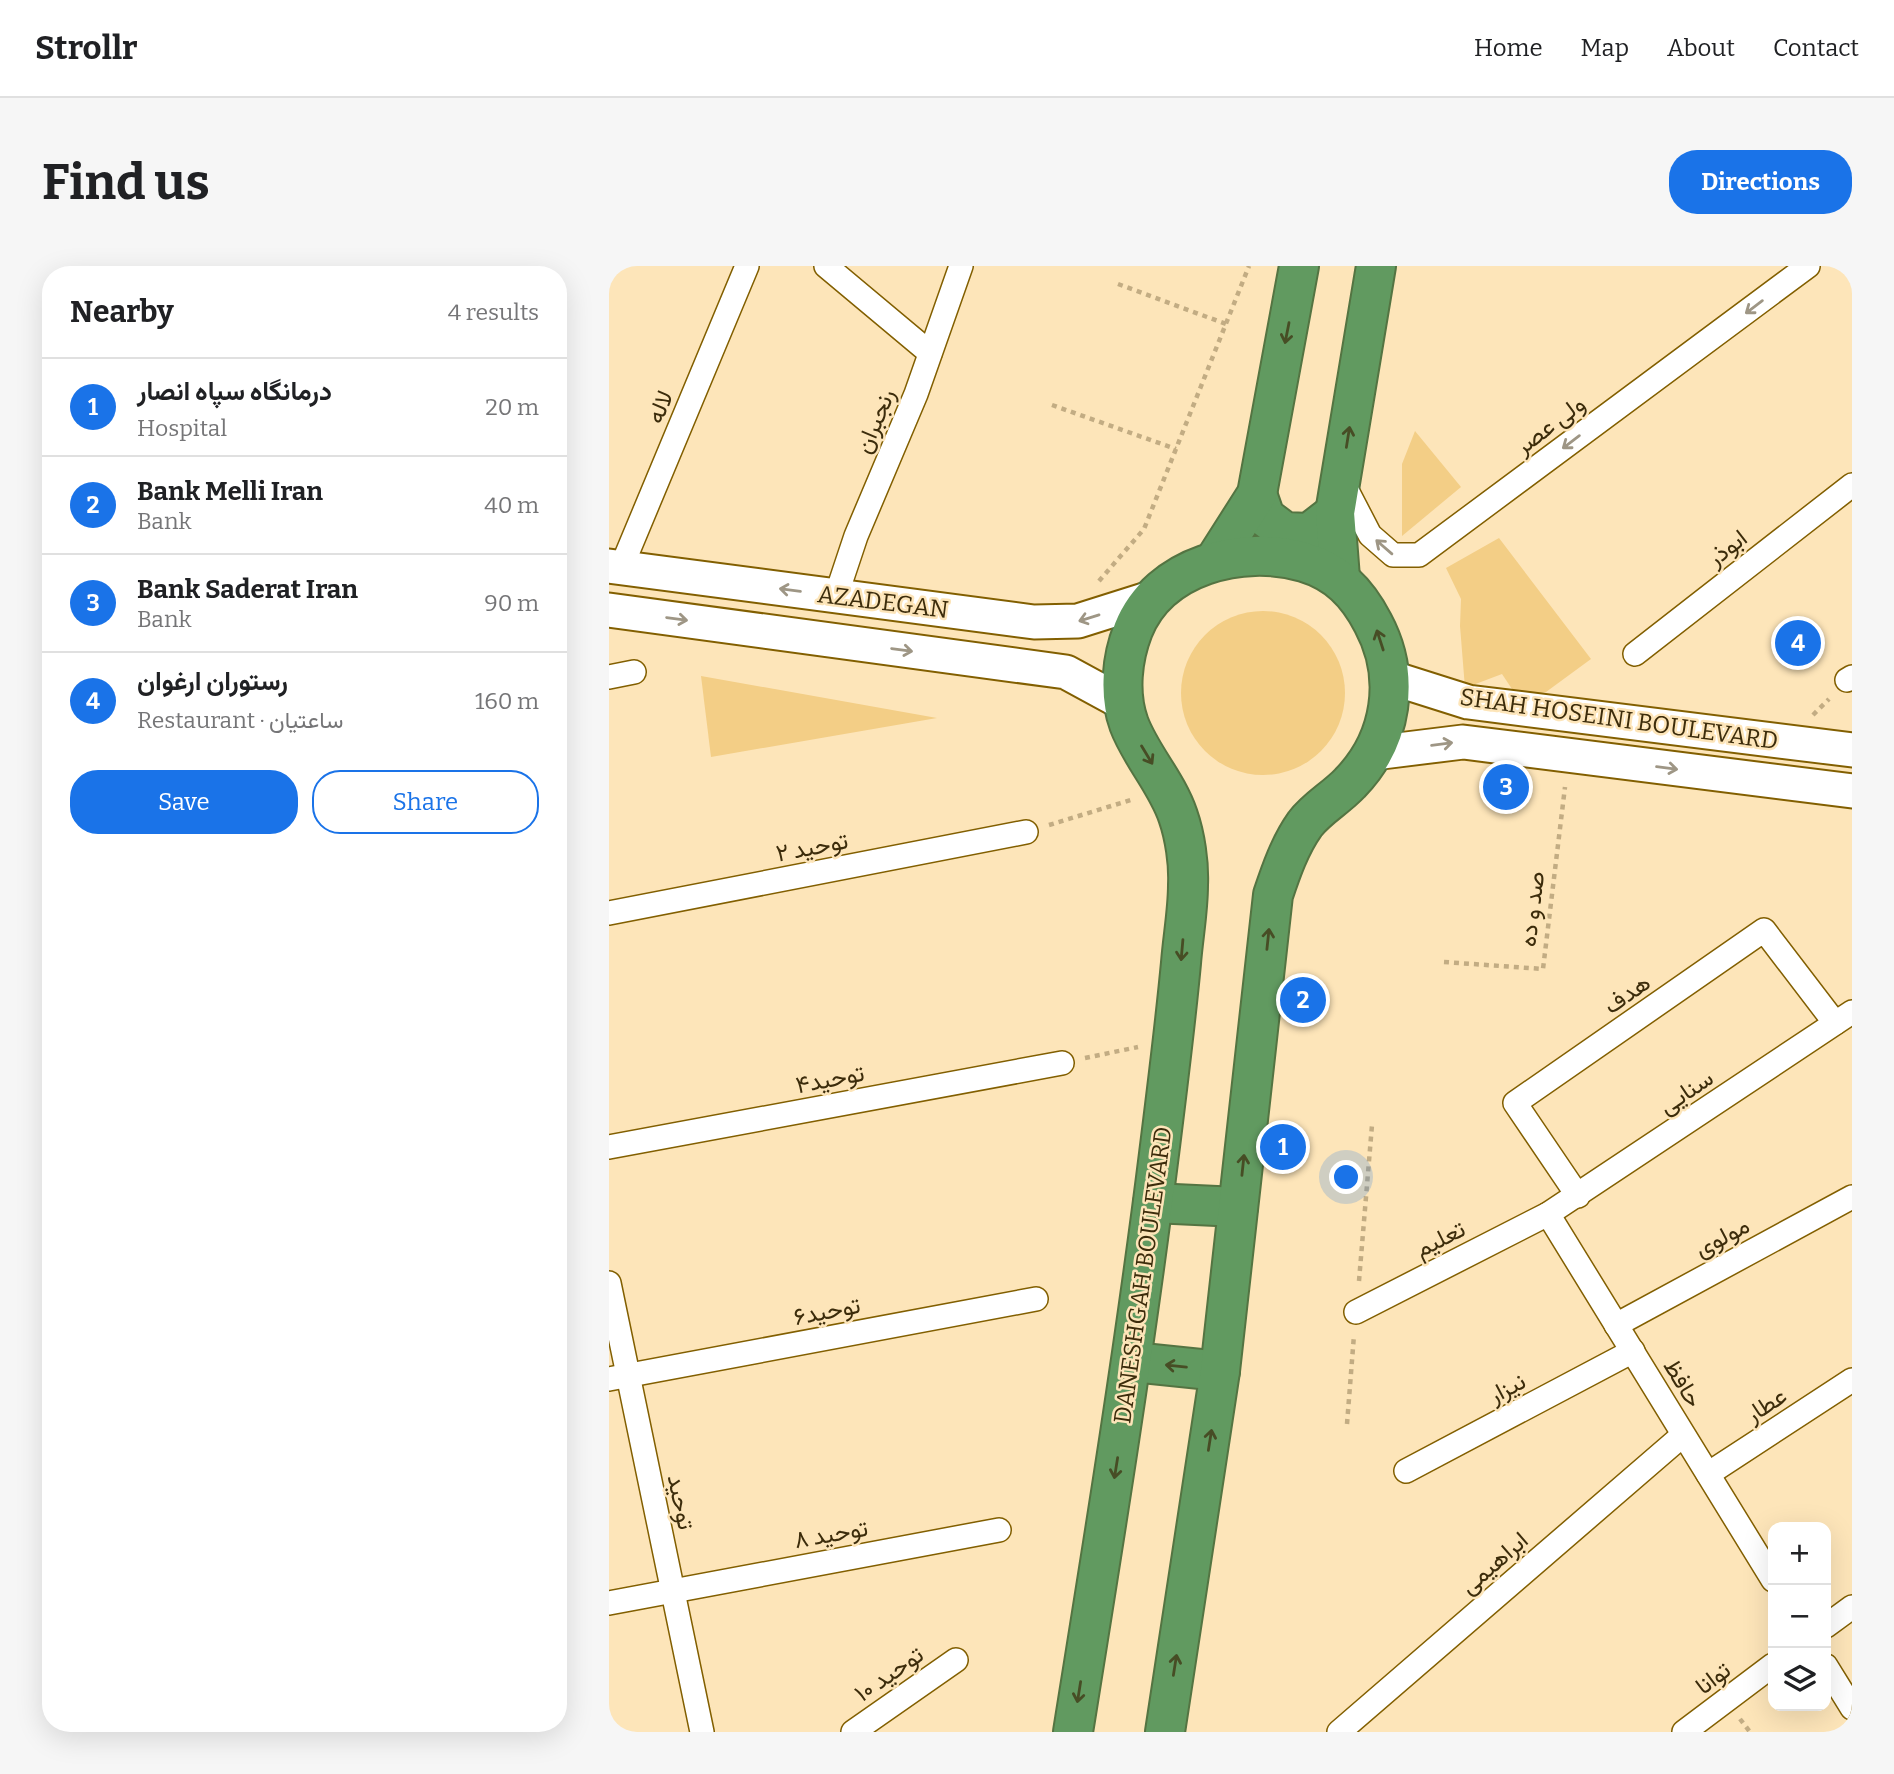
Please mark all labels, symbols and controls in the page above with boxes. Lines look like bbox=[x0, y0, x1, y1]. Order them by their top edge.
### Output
text: Strollr bbox=[35, 28, 138, 68]
text: Home bbox=[1474, 34, 1543, 62]
text: Map bbox=[1581, 34, 1629, 62]
text: About bbox=[1667, 34, 1735, 62]
text: Contact bbox=[1773, 34, 1859, 62]
button: Directions bbox=[1669, 150, 1852, 214]
text: Find us bbox=[42, 153, 210, 212]
text: Nearby bbox=[70, 294, 174, 330]
text: 4 results bbox=[448, 298, 539, 326]
one-way arrow bbox=[1745, 299, 1763, 314]
one-way arrow bbox=[1279, 321, 1293, 344]
text: درمانگاه سپاه انصار bbox=[137, 376, 332, 407]
street label: رنجبران bbox=[849, 384, 902, 458]
street label: لاله bbox=[641, 386, 679, 428]
street label: ولی عصر bbox=[1509, 390, 1591, 462]
text: 1 bbox=[88, 393, 98, 421]
text: 20 m bbox=[485, 393, 539, 421]
text: Hospital bbox=[137, 414, 227, 442]
one-way arrow bbox=[1342, 427, 1355, 449]
one-way arrow bbox=[1562, 435, 1581, 450]
text: Bank Melli Iran bbox=[137, 476, 323, 507]
text: 2 bbox=[87, 491, 99, 519]
text: 40 m bbox=[484, 491, 539, 519]
text: Bank bbox=[137, 507, 191, 535]
street label: ابوذر bbox=[1701, 524, 1753, 574]
one-way arrow bbox=[1375, 539, 1393, 555]
text: Bank Saderat Iran bbox=[137, 574, 358, 605]
street label: AZADEGAN bbox=[816, 580, 950, 624]
one-way arrow bbox=[780, 583, 802, 596]
text: 3 bbox=[86, 589, 100, 617]
text: 90 m bbox=[484, 589, 539, 617]
text: Bank bbox=[137, 605, 191, 633]
one-way arrow bbox=[1078, 612, 1100, 625]
one-way arrow bbox=[665, 613, 687, 626]
pin: 4 bbox=[1775, 617, 1821, 669]
one-way arrow bbox=[1373, 629, 1385, 651]
one-way arrow bbox=[890, 643, 913, 656]
text: رستوران ارغوان bbox=[137, 666, 288, 697]
street label: SHAH HOSEINI BOULEVARD bbox=[1458, 683, 1780, 755]
text: 4 bbox=[86, 687, 100, 715]
text: 160 m bbox=[475, 687, 539, 715]
text: Restaurant · ساعتیان bbox=[137, 706, 343, 734]
one-way arrow bbox=[1430, 738, 1452, 751]
one-way arrow bbox=[1140, 745, 1154, 765]
pin: 3 bbox=[1483, 761, 1529, 813]
one-way arrow bbox=[1655, 761, 1678, 774]
button: Save bbox=[70, 770, 298, 834]
button: Share bbox=[312, 770, 539, 834]
street label: توحید ۲ bbox=[774, 826, 851, 869]
street label: صد و ده bbox=[1513, 870, 1552, 948]
one-way arrow bbox=[1262, 928, 1275, 951]
one-way arrow bbox=[1175, 939, 1188, 961]
street label: هدف bbox=[1598, 968, 1656, 1020]
pin: 2 bbox=[1280, 974, 1326, 1026]
street label: توحید۴ bbox=[793, 1059, 867, 1100]
street label: سنایی bbox=[1653, 1064, 1719, 1120]
pin: 1 bbox=[1260, 1121, 1306, 1173]
street label: DANESHGAH BOULEVARD bbox=[1108, 1125, 1178, 1425]
one-way arrow bbox=[1236, 1154, 1249, 1177]
your location bbox=[1329, 1160, 1363, 1194]
street label: مولوی bbox=[1690, 1211, 1755, 1264]
street label: تعلیم bbox=[1410, 1215, 1471, 1265]
street label: توحید۶ bbox=[791, 1291, 863, 1332]
street label: حافظ bbox=[1658, 1354, 1708, 1412]
one-way arrow bbox=[1165, 1360, 1188, 1373]
street label: نیزار bbox=[1483, 1367, 1531, 1411]
street label: عطار bbox=[1739, 1381, 1792, 1430]
one-way arrow bbox=[1203, 1429, 1216, 1452]
one-way arrow bbox=[1109, 1456, 1122, 1479]
street label: توحید bbox=[661, 1472, 700, 1532]
street label: توحید ۸ bbox=[792, 1514, 870, 1555]
map controls bbox=[1768, 1522, 1831, 1711]
button: + bbox=[1768, 1522, 1831, 1585]
street label: ابراهیمی bbox=[1454, 1526, 1534, 1601]
button: − bbox=[1768, 1585, 1831, 1648]
street label: توحید ۱۰ bbox=[849, 1640, 929, 1708]
button: layers bbox=[1768, 1648, 1831, 1711]
one-way arrow bbox=[1169, 1654, 1182, 1676]
street label: توانا bbox=[1690, 1656, 1737, 1701]
one-way arrow bbox=[1072, 1680, 1085, 1703]

